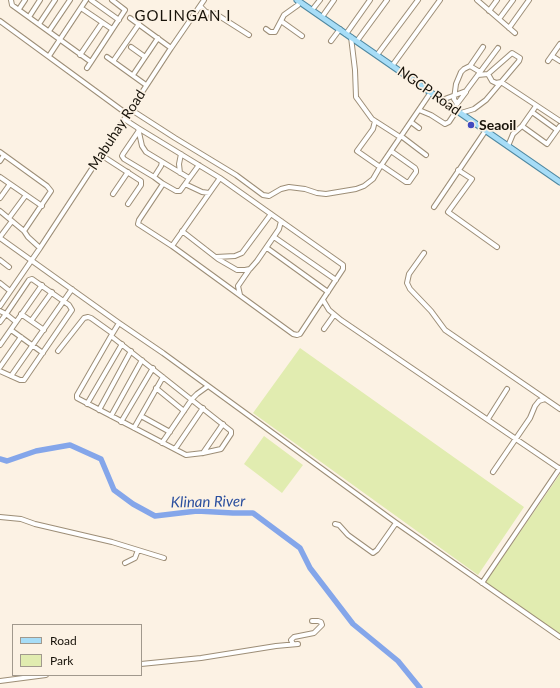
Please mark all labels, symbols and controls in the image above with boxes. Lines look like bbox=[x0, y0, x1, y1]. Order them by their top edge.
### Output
district label: GOLINGAN I bbox=[135, 7, 231, 25]
street label: NGCP Road bbox=[394, 63, 464, 119]
street label: Mabuhay Road bbox=[85, 87, 149, 173]
place label: Seaoil bbox=[479, 117, 516, 133]
marker: Seaoil bbox=[466, 120, 476, 130]
water label: Klinan River bbox=[171, 492, 245, 512]
legend bbox=[12, 624, 142, 676]
text: Road bbox=[50, 633, 77, 648]
text: Park bbox=[50, 653, 73, 668]

